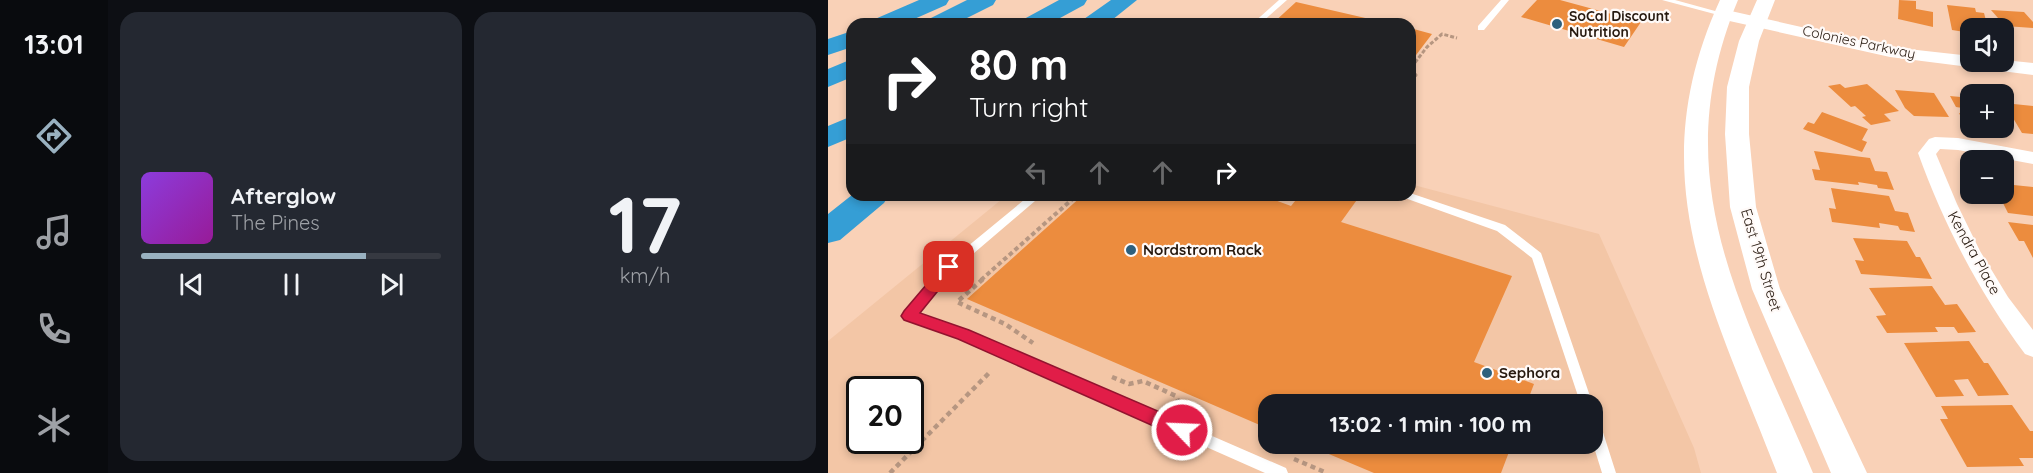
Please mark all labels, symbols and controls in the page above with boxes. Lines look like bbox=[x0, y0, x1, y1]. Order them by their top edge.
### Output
place label: SoCal Discount Nutrition bbox=[1569, 7, 1670, 41]
marker: SoCal Discount Nutrition bbox=[1550, 17, 1564, 31]
map controls bbox=[1960, 18, 2014, 204]
button: sound bbox=[1960, 18, 2014, 72]
street label: Colonies Parkway bbox=[1801, 21, 1917, 63]
text: 13:01 bbox=[24, 27, 84, 61]
text: 80 m bbox=[969, 38, 1068, 91]
icon: right bbox=[870, 42, 948, 120]
button: + bbox=[1960, 84, 2014, 138]
text: Turn right bbox=[969, 90, 1088, 124]
icon: directions bbox=[33, 115, 75, 157]
button: − bbox=[1960, 150, 2014, 204]
icon: left bbox=[1020, 156, 1053, 189]
icon: ahead bbox=[1083, 156, 1116, 189]
icon: ahead bbox=[1146, 156, 1179, 189]
icon: right bbox=[1209, 156, 1242, 189]
text: 17 bbox=[608, 175, 682, 273]
text: Afterglow bbox=[231, 182, 336, 210]
street label: East 19th Street bbox=[1737, 206, 1786, 314]
street label: Kendra Place bbox=[1944, 208, 2005, 298]
text: The Pines bbox=[231, 210, 320, 235]
icon: music bbox=[33, 211, 75, 253]
place label: Nordstrom Rack bbox=[1143, 240, 1262, 259]
pin bbox=[923, 241, 974, 292]
marker: Nordstrom Rack bbox=[1124, 243, 1138, 257]
icon: arrive bbox=[932, 250, 965, 283]
text: km/h bbox=[620, 263, 670, 288]
icon: previous bbox=[175, 268, 208, 301]
icon: pause bbox=[275, 268, 308, 301]
icon: next bbox=[375, 268, 408, 301]
icon: phone bbox=[33, 308, 75, 350]
place label: Sephora bbox=[1499, 363, 1560, 382]
marker: Sephora bbox=[1480, 366, 1494, 380]
speed limit sign: 20 bbox=[846, 376, 924, 454]
position arrow bbox=[1150, 398, 1214, 462]
icon: climate bbox=[33, 404, 75, 446]
text: 13:02 · 1 min · 100 m bbox=[1329, 410, 1532, 438]

